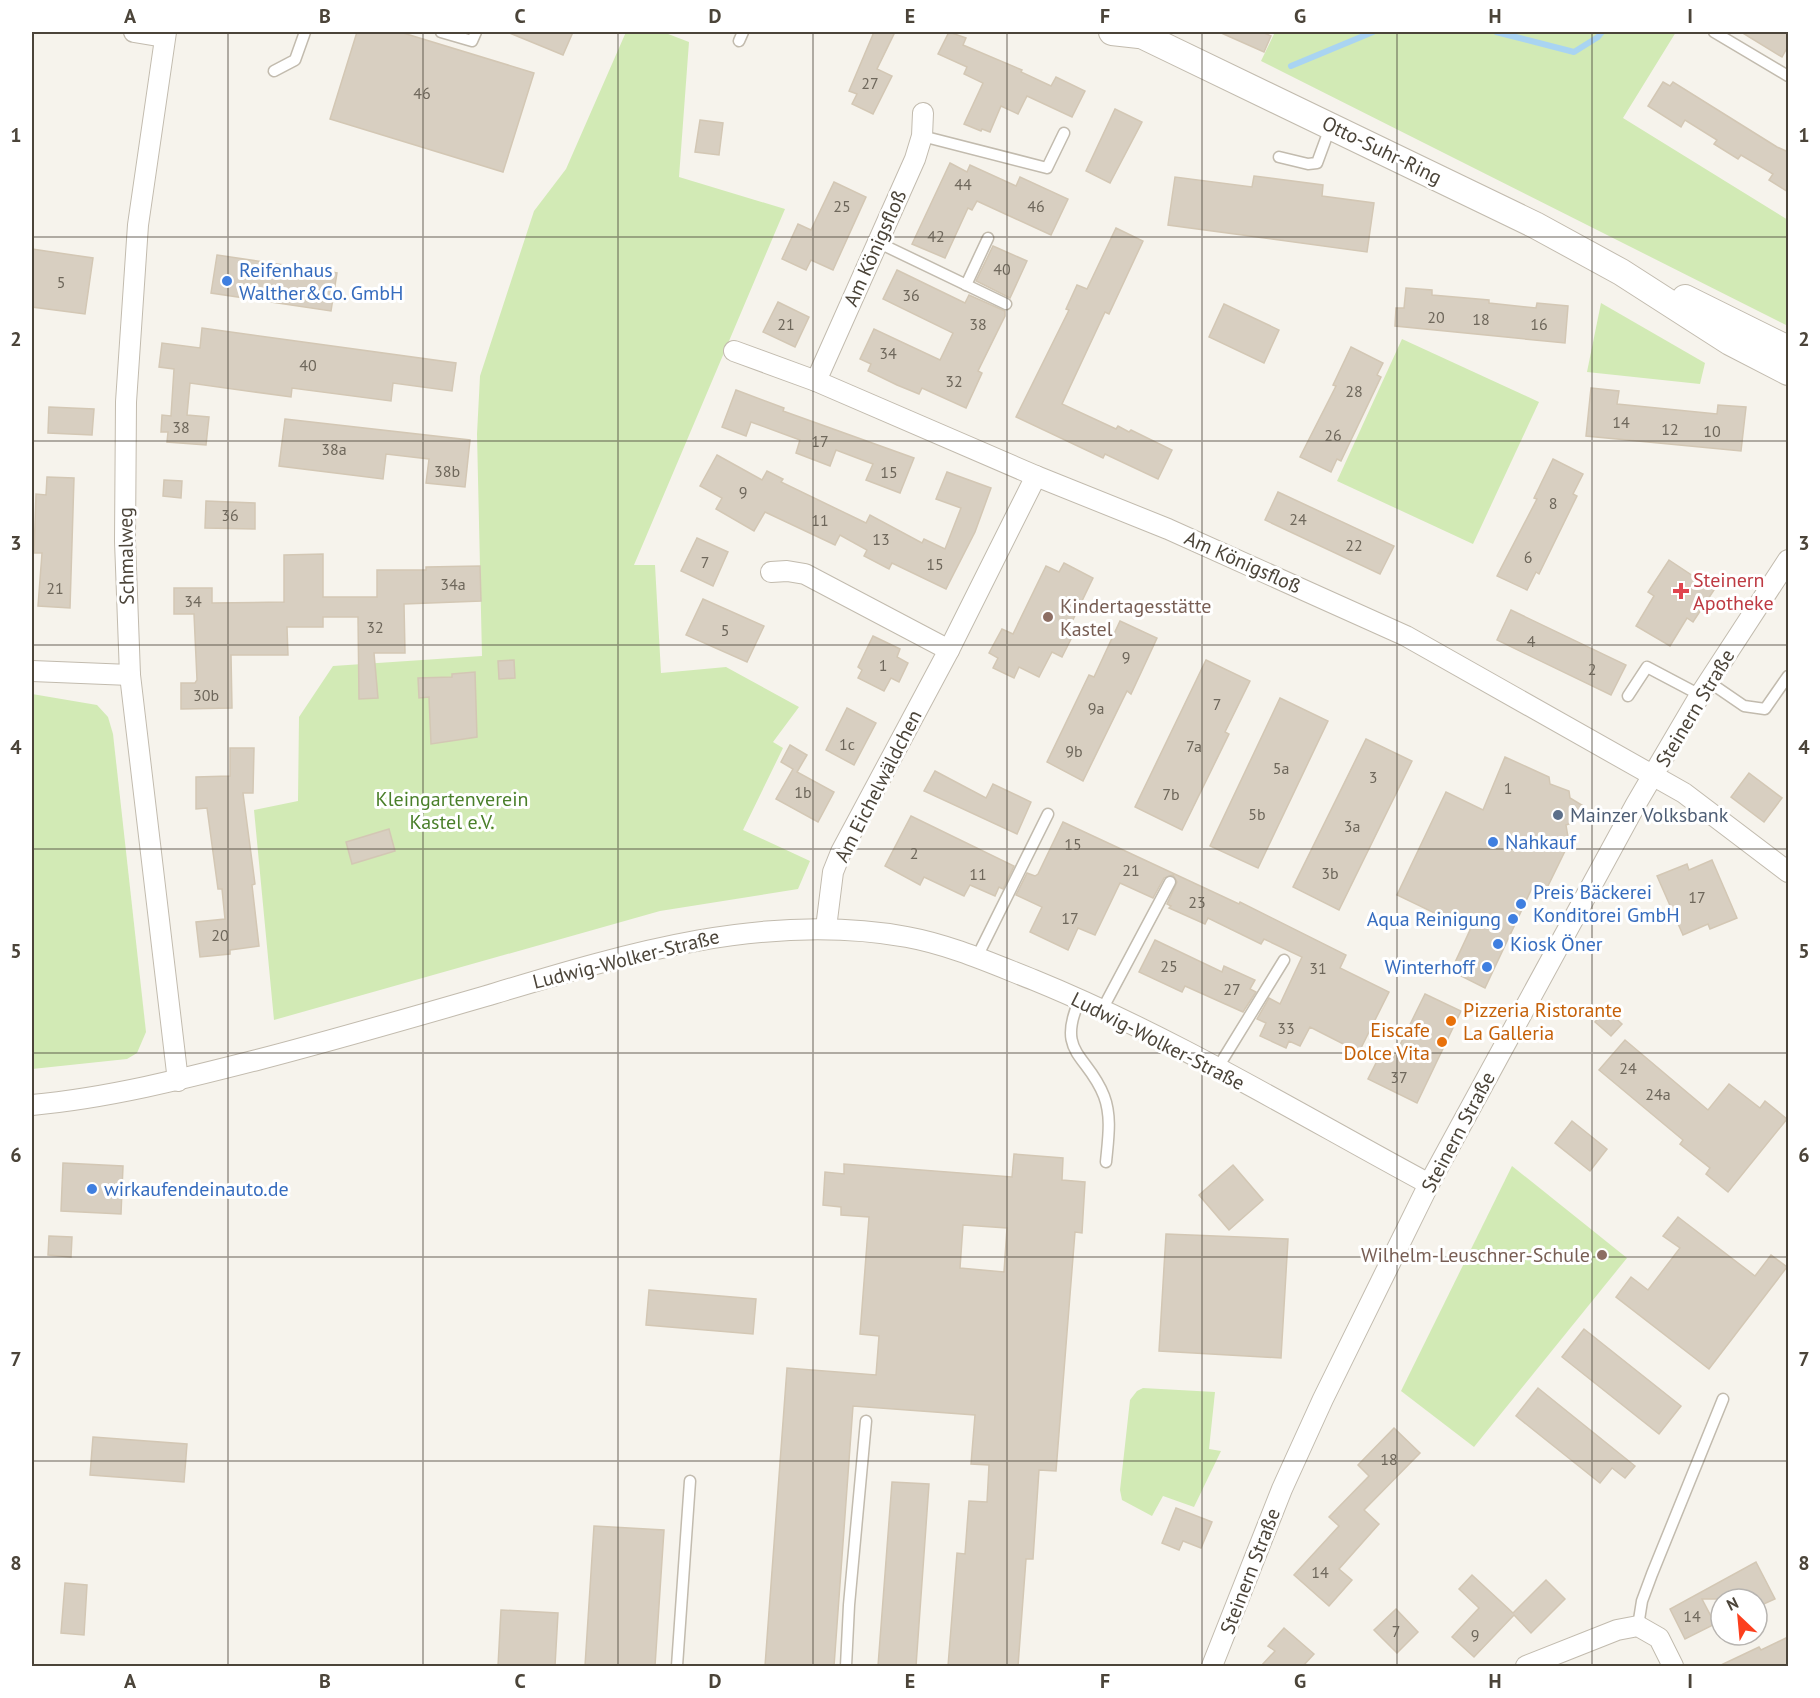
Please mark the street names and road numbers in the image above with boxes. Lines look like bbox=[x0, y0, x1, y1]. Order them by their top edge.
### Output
street label: Otto-Suhr-Ring bbox=[1318, 110, 1446, 190]
street label: Am Königsfloß bbox=[838, 186, 912, 310]
street label: Schmalweg bbox=[112, 507, 140, 605]
street label: Am Königsfloß bbox=[1181, 525, 1305, 599]
street label: Steinern Straße bbox=[1650, 644, 1740, 772]
street label: Am Eichelwäldchen bbox=[828, 705, 928, 867]
street label: Ludwig-Wolker-Straße bbox=[530, 923, 722, 995]
street label: Ludwig-Wolker-Straße bbox=[1067, 986, 1249, 1096]
street label: Steinern Straße bbox=[1415, 1067, 1501, 1197]
street label: Steinern Straße bbox=[1214, 1504, 1286, 1638]

